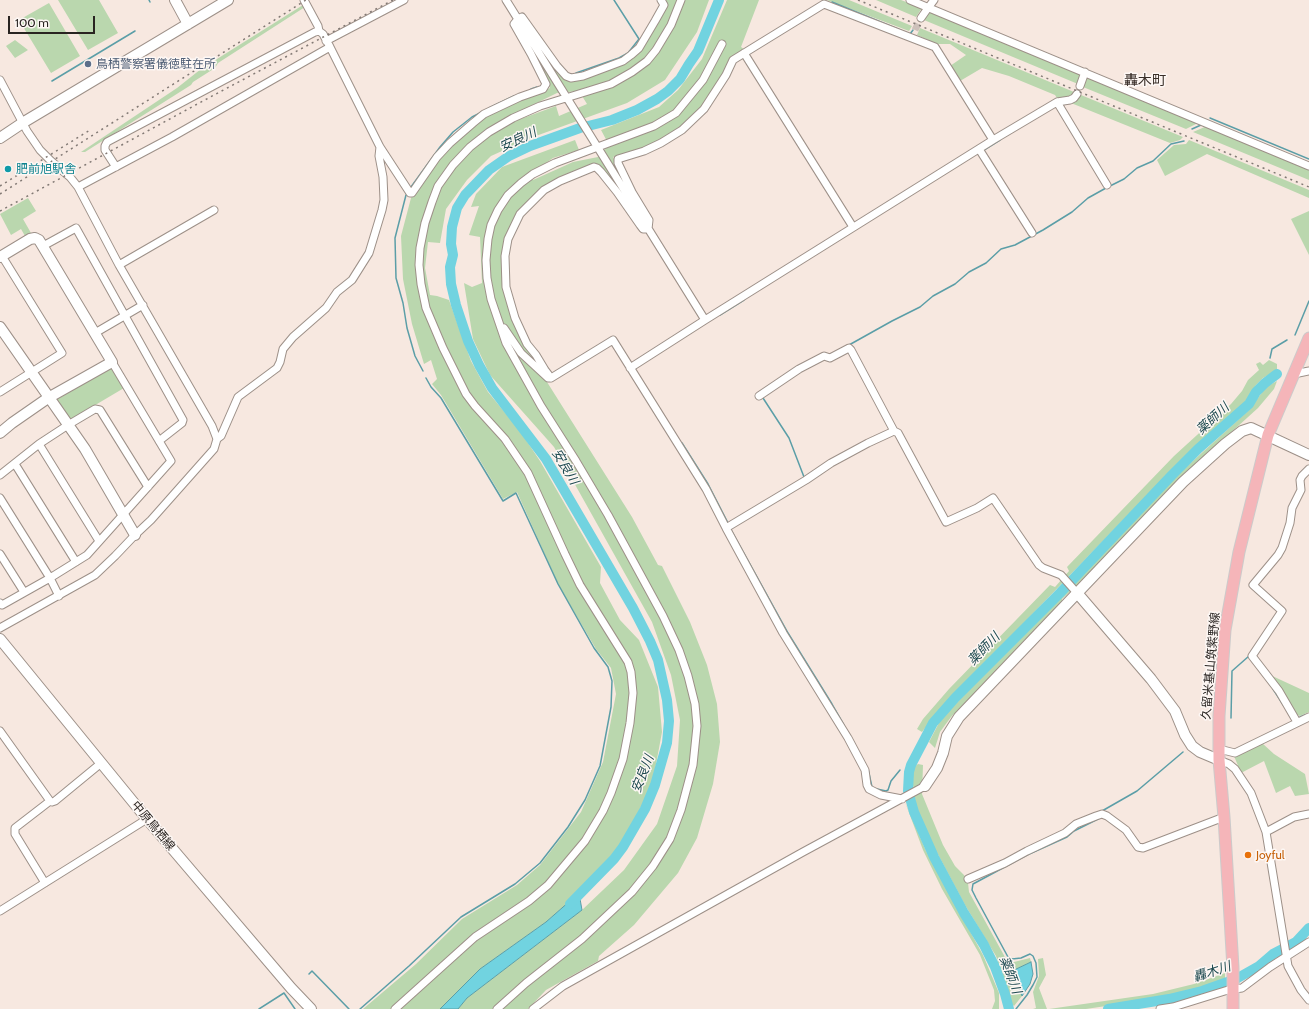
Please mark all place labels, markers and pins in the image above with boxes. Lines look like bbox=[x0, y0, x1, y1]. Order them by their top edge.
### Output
place label: 鳥栖警察署儀徳駐在所 bbox=[96, 57, 216, 71]
marker: 鳥栖警察署儀徳駐在所 bbox=[83, 59, 93, 69]
place label: 肥前旭駅舎 bbox=[16, 162, 76, 176]
marker: 肥前旭駅舎 bbox=[3, 164, 13, 174]
place label: Joyful bbox=[1256, 848, 1285, 862]
marker: Joyful bbox=[1243, 850, 1253, 860]

